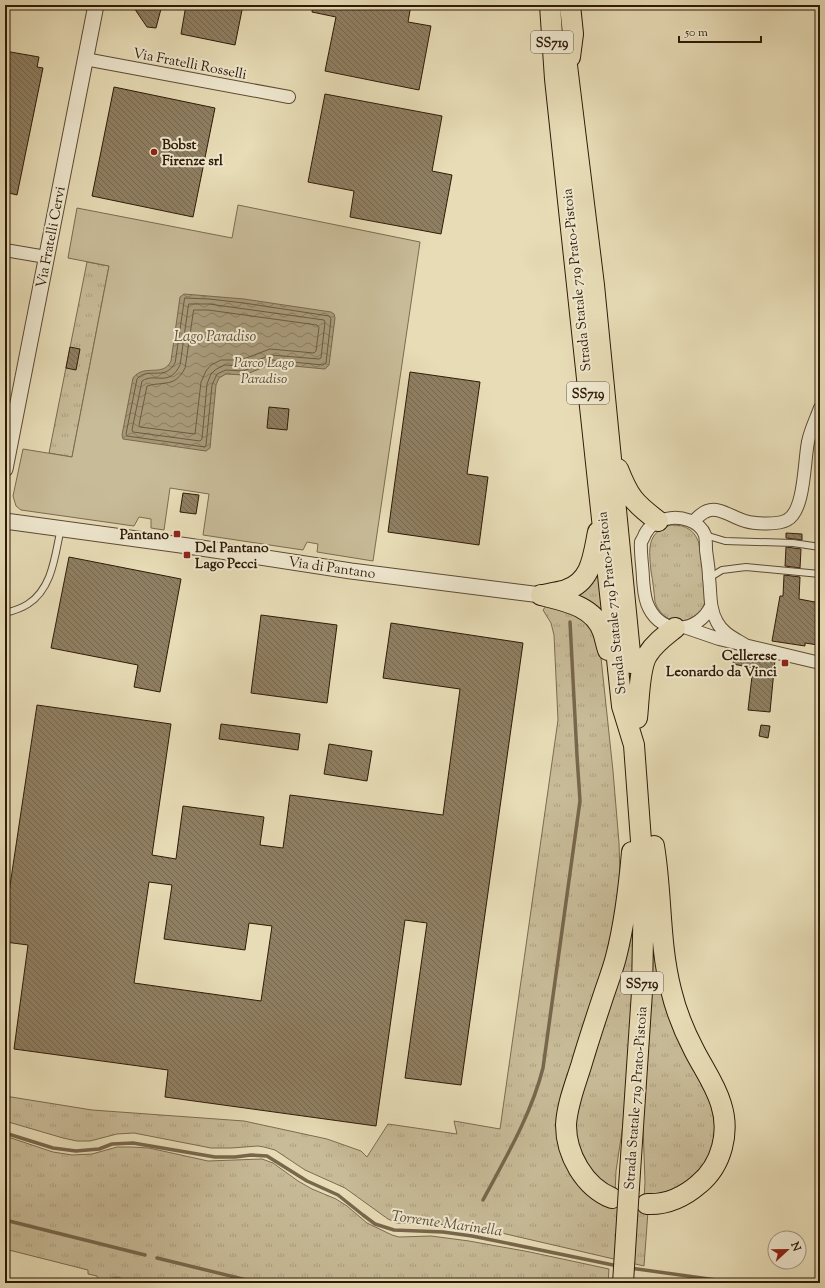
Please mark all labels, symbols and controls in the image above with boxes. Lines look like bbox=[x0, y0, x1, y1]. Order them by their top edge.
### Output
scale bar bbox=[679, 18, 761, 44]
text: 50 m bbox=[684, 24, 708, 42]
road number: SS719 bbox=[531, 31, 573, 53]
street label: Via Fratelli Rosselli bbox=[131, 44, 248, 86]
place label: Bobst Firenze srl bbox=[162, 136, 223, 172]
marker: Bobst Firenze srl bbox=[149, 147, 159, 157]
street label: Via Fratelli Cervi bbox=[32, 185, 72, 290]
street label: Strada Statale 719 Prato-Pistoia bbox=[558, 187, 598, 372]
water label: Lago Paradiso bbox=[174, 327, 256, 348]
park label: Parco Lago Paradiso bbox=[234, 354, 294, 390]
road number: SS719 bbox=[567, 382, 609, 404]
street label: Strada Statale 719 Prato-Pistoia bbox=[593, 510, 633, 695]
place label: Pantano bbox=[120, 526, 169, 546]
marker: Pantano bbox=[172, 529, 182, 539]
place label: Del Pantano Lago Pecci bbox=[195, 539, 269, 575]
marker: Del Pantano Lago Pecci bbox=[182, 550, 192, 560]
street label: Via di Pantano bbox=[287, 553, 377, 585]
place label: Cellerese Leonardo da Vinci bbox=[666, 647, 777, 683]
marker: Cellerese Leonardo da Vinci bbox=[780, 658, 790, 668]
road number: SS719 bbox=[621, 972, 663, 994]
street label: Strada Statale 719 Prato-Pistoia bbox=[621, 1005, 653, 1191]
water label: Torrente Marinella bbox=[390, 1206, 504, 1243]
north arrow bbox=[767, 1230, 807, 1270]
text: N bbox=[786, 1239, 804, 1254]

